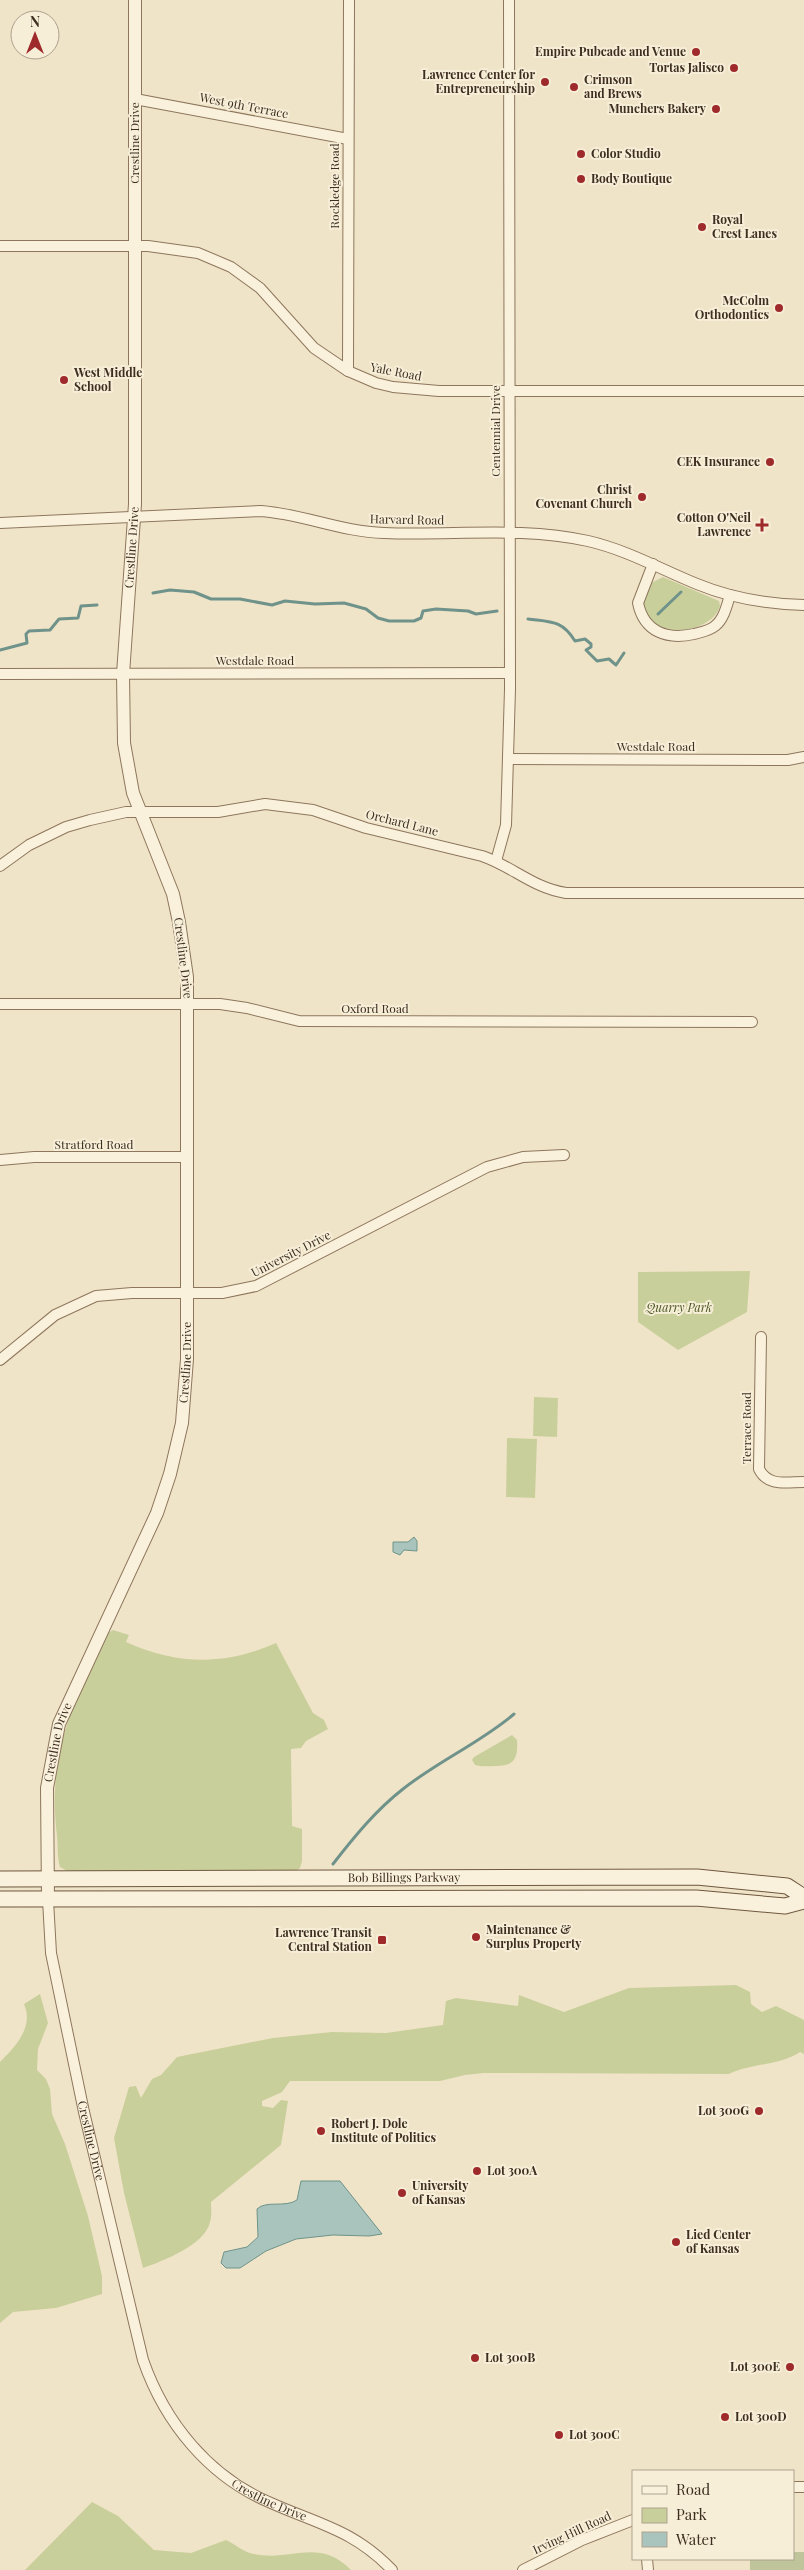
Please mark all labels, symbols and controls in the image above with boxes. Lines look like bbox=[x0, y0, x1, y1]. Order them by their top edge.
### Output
north arrow bbox=[10, 10, 60, 60]
text: N bbox=[30, 12, 40, 31]
place label: Empire Pubcade and Venue bbox=[535, 43, 686, 59]
marker: Empire Pubcade and Venue bbox=[690, 46, 702, 58]
place label: Tortas Jalisco bbox=[649, 59, 724, 75]
marker: Tortas Jalisco bbox=[728, 62, 740, 74]
place label: Lawrence Center for Entrepreneurship bbox=[422, 66, 535, 96]
place label: Crimson and Brews bbox=[584, 71, 642, 101]
marker: Lawrence Center for Entrepreneurship bbox=[539, 76, 551, 88]
marker: Crimson and Brews bbox=[568, 81, 580, 93]
street label: West 9th Terrace bbox=[197, 88, 290, 121]
place label: Munchers Bakery bbox=[608, 100, 707, 116]
street label: Crestline Drive bbox=[126, 102, 142, 184]
marker: Munchers Bakery bbox=[710, 103, 722, 115]
street label: Rockledge Road bbox=[326, 143, 342, 229]
place label: Color Studio bbox=[591, 145, 661, 161]
marker: Color Studio bbox=[575, 148, 587, 160]
place label: Body Boutique bbox=[591, 170, 672, 186]
marker: Body Boutique bbox=[575, 173, 587, 185]
place label: Royal Crest Lanes bbox=[712, 211, 777, 241]
marker: Royal Crest Lanes bbox=[696, 221, 708, 233]
place label: McColm Orthodontics bbox=[695, 292, 769, 322]
marker: McColm Orthodontics bbox=[773, 302, 785, 314]
street label: Yale Road bbox=[368, 358, 423, 384]
place label: West Middle School bbox=[73, 364, 142, 394]
marker: West Middle School bbox=[58, 374, 70, 386]
street label: Centennial Drive bbox=[487, 385, 503, 477]
place label: CEK Insurance bbox=[677, 453, 760, 469]
marker: CEK Insurance bbox=[764, 456, 776, 468]
place label: Christ Covenant Church bbox=[535, 481, 633, 511]
marker: Christ Covenant Church bbox=[636, 491, 648, 503]
street label: Crestline Drive bbox=[120, 506, 142, 589]
place label: Cotton O'Neil Lawrence bbox=[677, 509, 751, 539]
street label: Harvard Road bbox=[370, 510, 444, 528]
marker: Cotton O'Neil Lawrence bbox=[755, 518, 769, 532]
street label: Westdale Road bbox=[215, 652, 294, 668]
street label: Westdale Road bbox=[616, 738, 695, 754]
street label: Orchard Lane bbox=[364, 805, 440, 839]
street label: Crestline Drive bbox=[171, 916, 197, 999]
street label: Oxford Road bbox=[341, 1000, 409, 1016]
street label: Stratford Road bbox=[54, 1136, 134, 1152]
street label: University Drive bbox=[248, 1226, 333, 1280]
park label: Quarry Park bbox=[645, 1299, 712, 1315]
street label: Crestline Drive bbox=[175, 1322, 194, 1404]
street label: Terrace Road bbox=[738, 1392, 754, 1464]
street label: Crestline Drive bbox=[39, 1700, 75, 1783]
street label: Bob Billings Parkway bbox=[348, 1869, 460, 1885]
place label: Maintenance & Surplus Property bbox=[486, 1921, 582, 1951]
place label: Lawrence Transit Central Station bbox=[275, 1924, 373, 1954]
marker: Maintenance & Surplus Property bbox=[470, 1931, 482, 1943]
marker: Lawrence Transit Central Station bbox=[376, 1934, 388, 1946]
street label: Crestline Drive bbox=[75, 2099, 109, 2182]
place label: Lot 300G bbox=[698, 2102, 749, 2118]
marker: Lot 300G bbox=[753, 2105, 765, 2117]
place label: Robert J. Dole Institute of Politics bbox=[331, 2115, 436, 2145]
marker: Robert J. Dole Institute of Politics bbox=[315, 2125, 327, 2137]
place label: Lot 300A bbox=[487, 2162, 538, 2178]
marker: Lot 300A bbox=[471, 2165, 483, 2177]
place label: University of Kansas bbox=[412, 2177, 469, 2207]
marker: University of Kansas bbox=[396, 2187, 408, 2199]
place label: Lied Center of Kansas bbox=[686, 2226, 751, 2256]
marker: Lied Center of Kansas bbox=[670, 2236, 682, 2248]
place label: Lot 300B bbox=[485, 2349, 535, 2365]
marker: Lot 300B bbox=[469, 2352, 481, 2364]
place label: Lot 300E bbox=[730, 2358, 780, 2374]
marker: Lot 300E bbox=[784, 2361, 796, 2373]
place label: Lot 300D bbox=[735, 2408, 787, 2424]
marker: Lot 300D bbox=[719, 2411, 731, 2423]
place label: Lot 300C bbox=[569, 2426, 620, 2442]
marker: Lot 300C bbox=[553, 2429, 565, 2441]
legend bbox=[632, 2470, 794, 2560]
street label: Crestline Drive bbox=[229, 2474, 309, 2524]
text: Road bbox=[676, 2479, 710, 2499]
text: Park bbox=[676, 2504, 708, 2524]
street label: Irving Hill Road bbox=[530, 2507, 613, 2557]
text: Water bbox=[675, 2529, 716, 2549]

